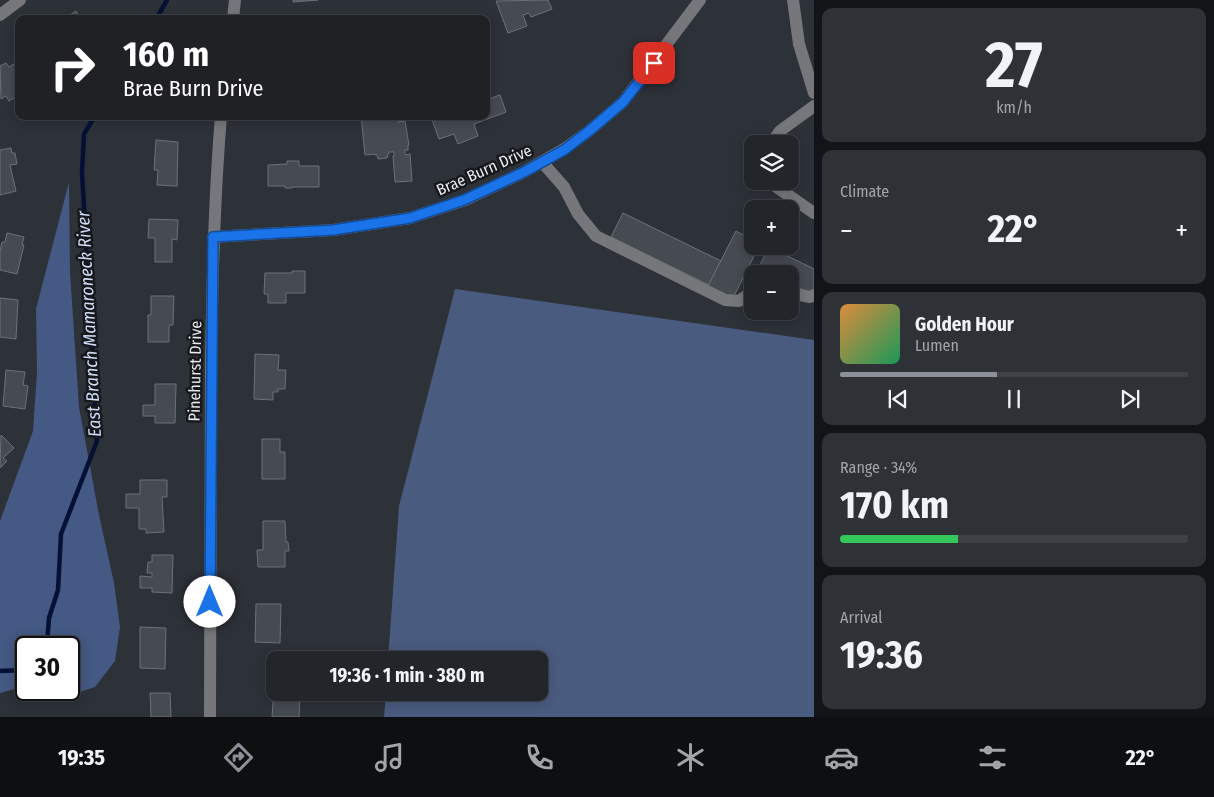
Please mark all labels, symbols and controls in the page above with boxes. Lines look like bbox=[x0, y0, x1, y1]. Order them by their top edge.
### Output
text: 27 bbox=[985, 26, 1043, 104]
text: 160 m bbox=[123, 33, 209, 75]
icon: right bbox=[40, 35, 105, 100]
pin bbox=[633, 42, 675, 84]
icon: arrive bbox=[640, 49, 668, 77]
text: Brae Burn Drive bbox=[123, 75, 263, 102]
text: km/h bbox=[996, 98, 1032, 117]
map controls bbox=[744, 135, 799, 320]
button: layers bbox=[744, 135, 799, 190]
street label: Brae Burn Drive bbox=[433, 141, 535, 199]
text: Climate bbox=[840, 182, 889, 201]
button: + bbox=[744, 200, 799, 255]
text: 22° bbox=[987, 206, 1040, 252]
water label: East Branch Mamaroneck River bbox=[72, 210, 106, 438]
text: − bbox=[840, 214, 853, 247]
text: + bbox=[1175, 214, 1188, 247]
button: − bbox=[744, 265, 799, 320]
text: Golden Hour bbox=[915, 313, 1014, 336]
street label: Pinehurst Drive bbox=[185, 320, 205, 421]
text: Lumen bbox=[915, 336, 959, 355]
icon: previous bbox=[884, 385, 912, 413]
icon: pause bbox=[1000, 385, 1028, 413]
icon: next bbox=[1116, 385, 1144, 413]
text: Range · 34% bbox=[840, 458, 917, 477]
text: 170 km bbox=[840, 482, 949, 528]
position arrow bbox=[183, 575, 235, 627]
text: Arrival bbox=[840, 608, 882, 627]
text: 19:36 bbox=[840, 632, 923, 678]
speed limit sign: 30 bbox=[15, 636, 80, 701]
text: 19:36 · 1 min · 380 m bbox=[329, 664, 485, 687]
icon: directions bbox=[221, 740, 256, 775]
icon: music bbox=[372, 740, 407, 775]
icon: phone bbox=[522, 740, 557, 775]
icon: climate bbox=[673, 740, 708, 775]
icon: car bbox=[824, 740, 859, 775]
icon: filters bbox=[975, 740, 1010, 775]
text: 19:35 bbox=[58, 744, 105, 771]
text: 22° bbox=[1125, 744, 1156, 771]

